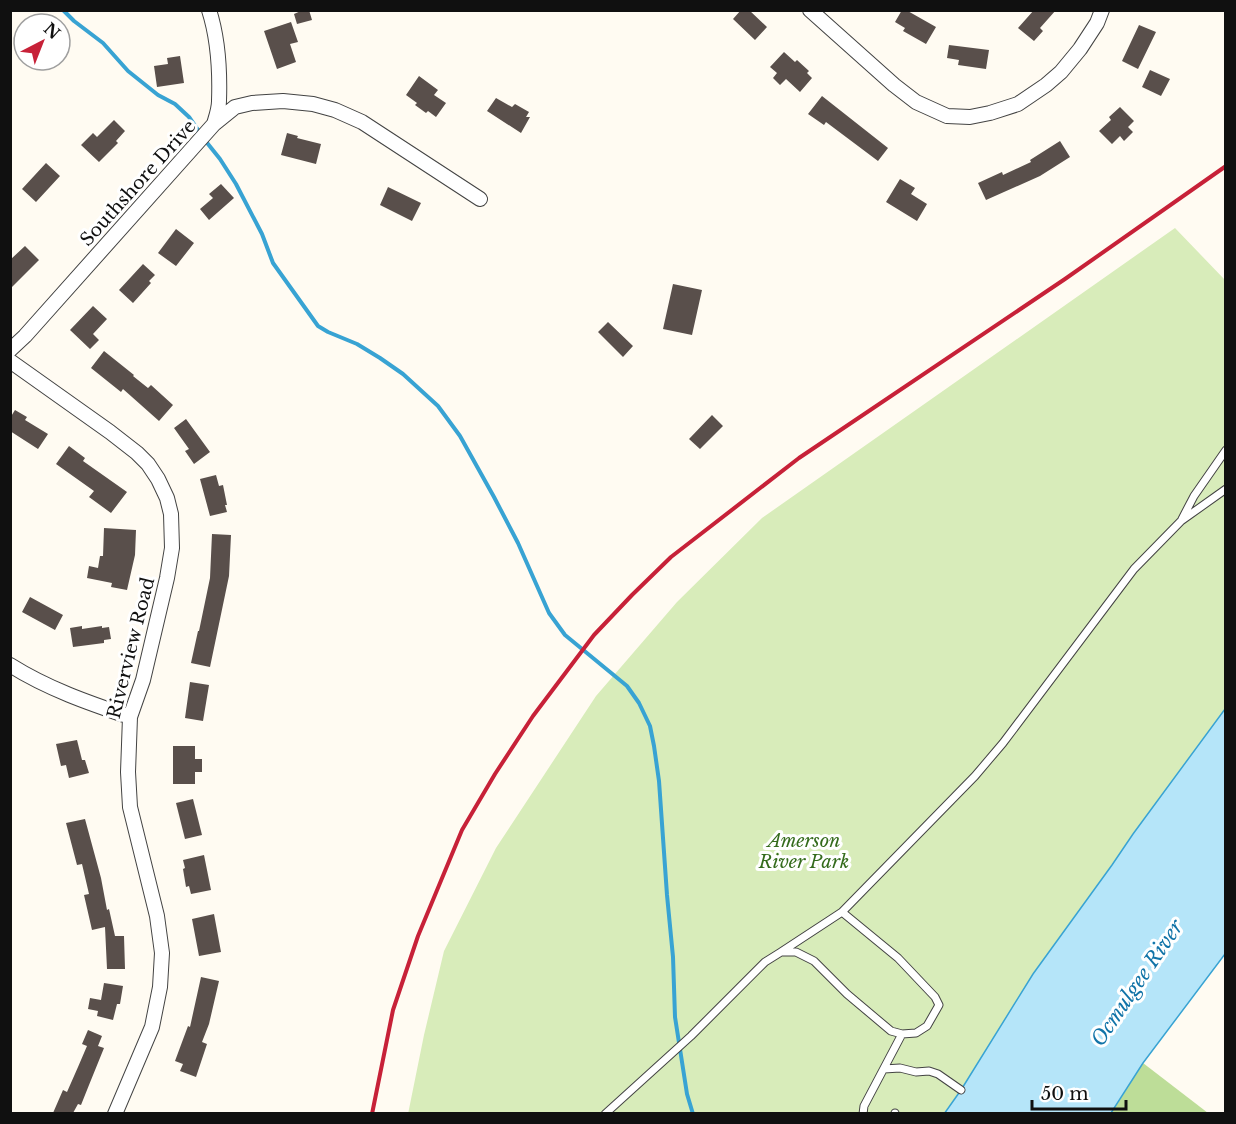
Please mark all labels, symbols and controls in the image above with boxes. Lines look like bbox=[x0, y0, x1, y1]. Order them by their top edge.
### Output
north arrow bbox=[12, 12, 72, 72]
text: N bbox=[40, 18, 64, 43]
street label: Southshore Drive bbox=[76, 115, 200, 251]
street label: Riverview Road bbox=[103, 575, 159, 721]
park label: Amerson River Park bbox=[758, 830, 849, 873]
water label: Ocmulgee River bbox=[1086, 915, 1189, 1051]
scale bar bbox=[1032, 1073, 1126, 1111]
text: 50 m bbox=[1041, 1083, 1089, 1105]

